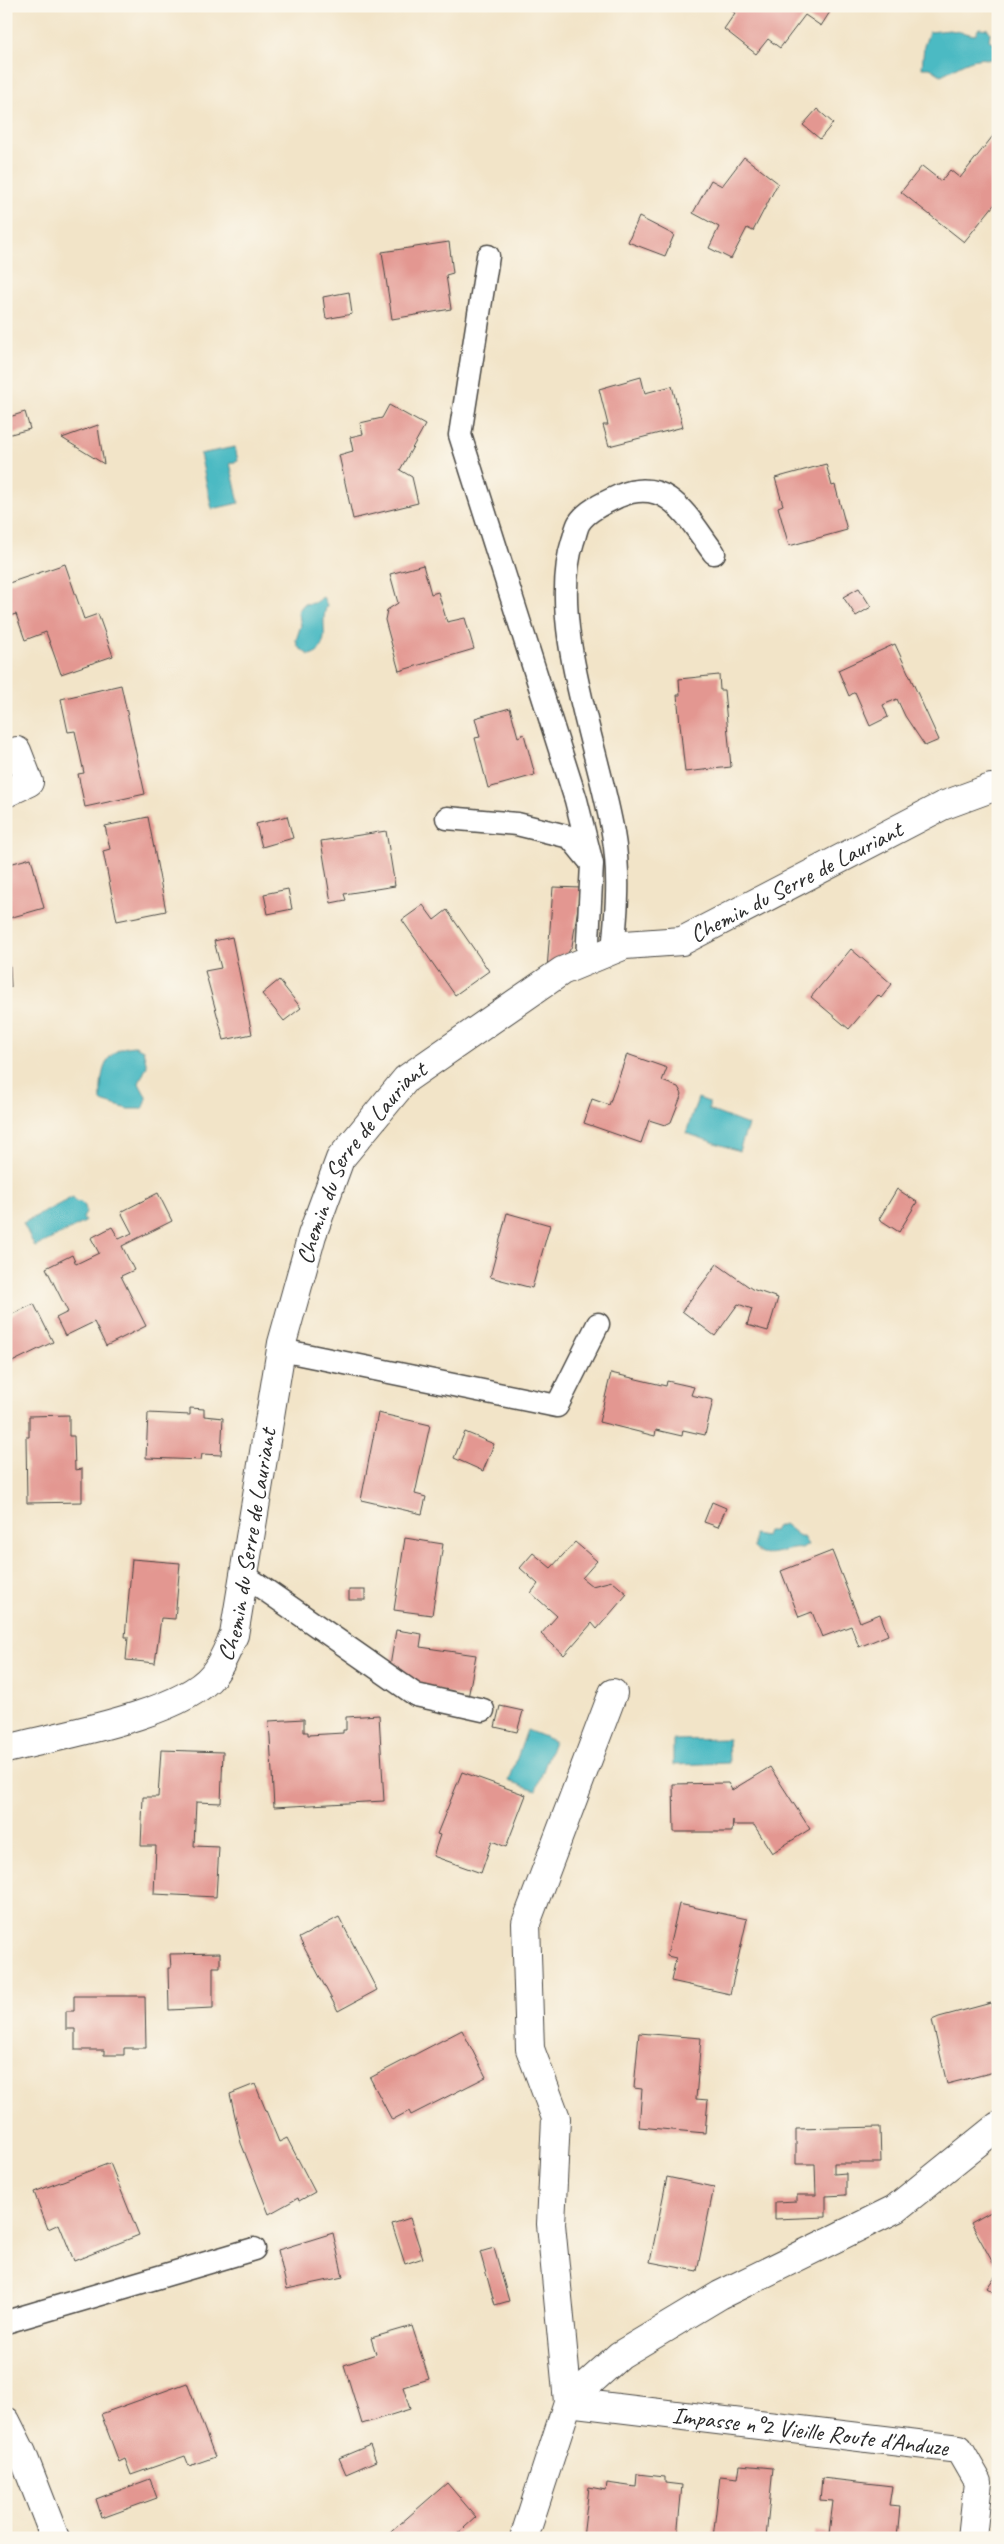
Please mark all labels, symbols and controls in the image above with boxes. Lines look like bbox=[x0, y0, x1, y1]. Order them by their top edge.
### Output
street label: Chemin du Serre de Lauriant bbox=[685, 813, 909, 949]
street label: Chemin du Serre de Lauriant bbox=[290, 1053, 434, 1267]
street label: Chemin du Serre de Lauriant bbox=[210, 1424, 283, 1665]
street label: Impasse n°2 Vieille Route d'Anduze bbox=[671, 2400, 952, 2463]

